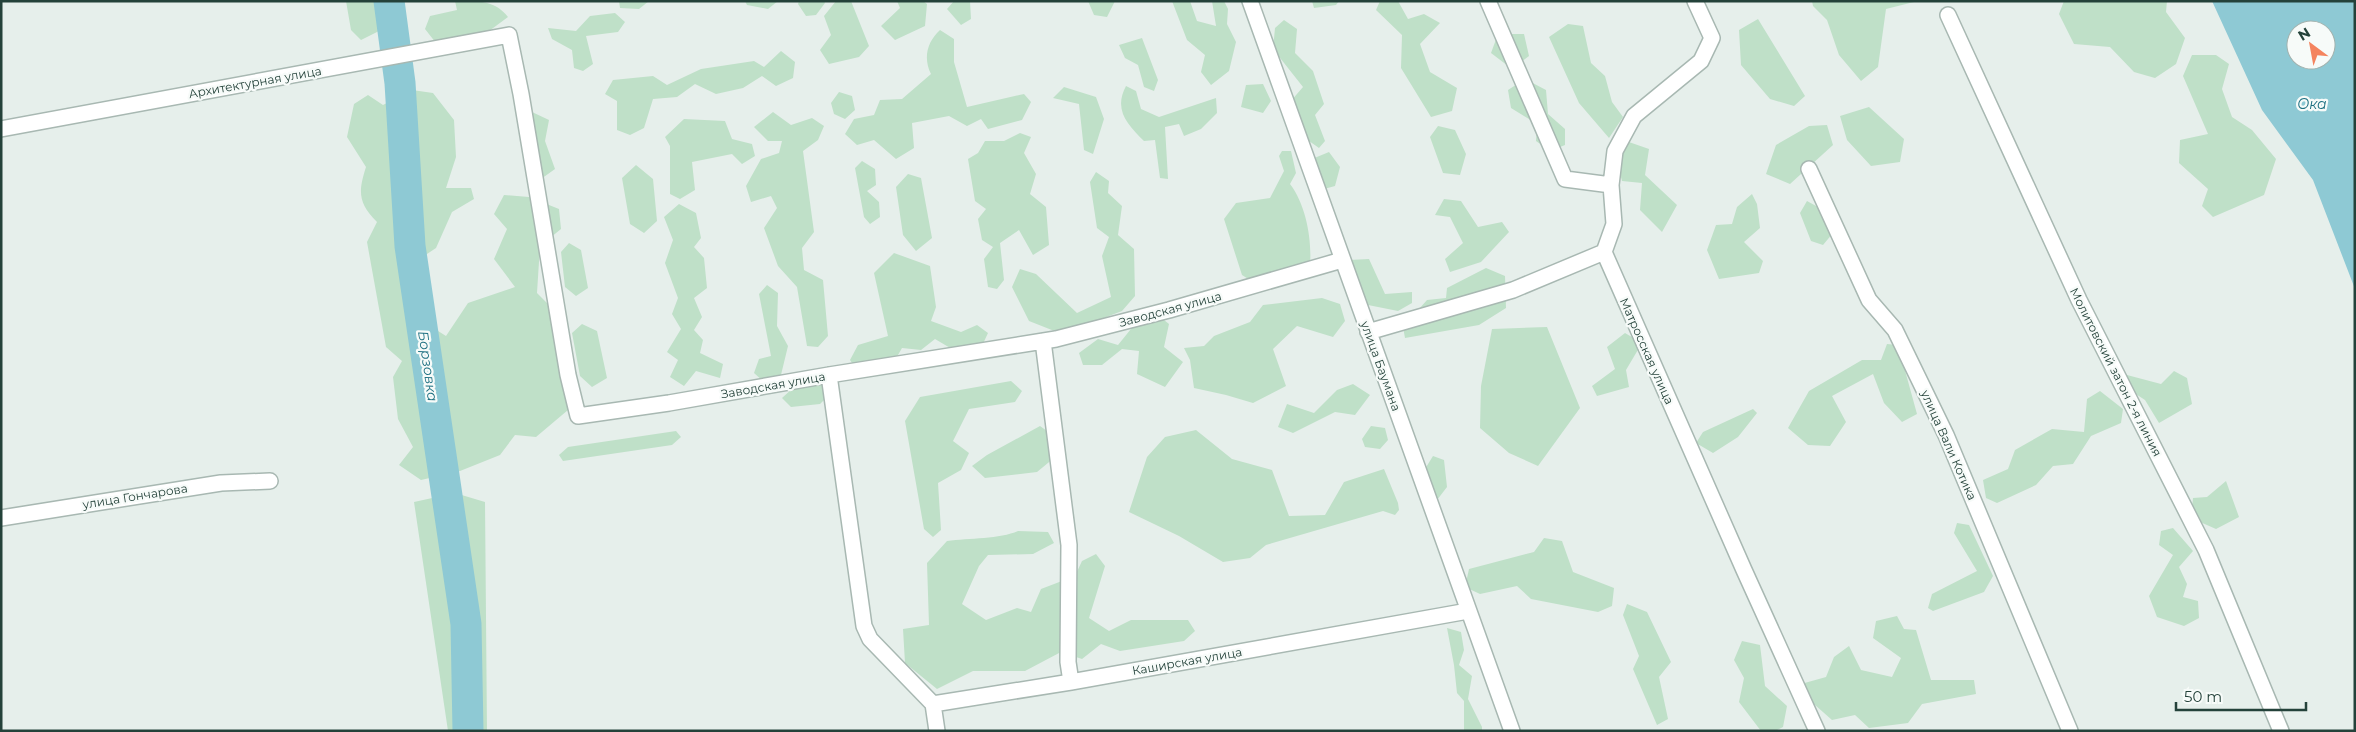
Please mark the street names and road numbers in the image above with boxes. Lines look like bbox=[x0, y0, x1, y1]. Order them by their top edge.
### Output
street label: Архитектурная улица bbox=[187, 63, 323, 101]
street label: Молитовский затон 2-я линия bbox=[2067, 285, 2165, 459]
street label: Заводская улица bbox=[1117, 288, 1223, 330]
street label: Матросская улица bbox=[1617, 295, 1677, 407]
street label: улица Баумана bbox=[1357, 318, 1404, 413]
street label: Заводская улица bbox=[720, 368, 826, 402]
street label: улица Вали Котика bbox=[1918, 387, 1980, 502]
street label: улица Гончарова bbox=[80, 480, 189, 512]
street label: Каширская улица bbox=[1131, 644, 1243, 678]

